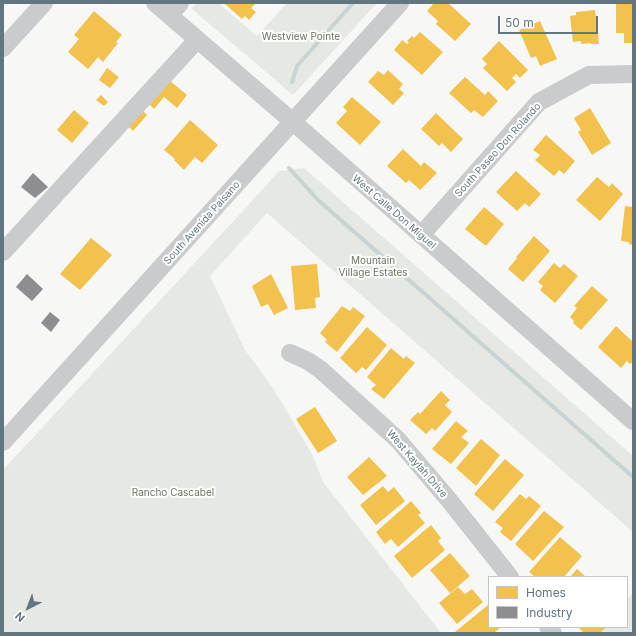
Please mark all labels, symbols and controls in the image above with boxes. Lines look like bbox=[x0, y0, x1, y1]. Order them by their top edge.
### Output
scale bar bbox=[500, 8, 600, 34]
text: 50 m bbox=[505, 15, 534, 30]
park label: Westview Pointe bbox=[262, 31, 340, 43]
street label: South Paseo Don Rolando bbox=[453, 100, 543, 200]
street label: West Calle Don Miguel bbox=[350, 172, 438, 252]
street label: South Avenida Paisano bbox=[161, 179, 243, 267]
park label: Mountain Village Estates bbox=[338, 255, 408, 278]
street label: West Kaylah Drive bbox=[384, 428, 450, 500]
park label: Rancho Cascabel bbox=[132, 487, 214, 499]
legend bbox=[488, 576, 628, 628]
text: Homes bbox=[526, 585, 566, 600]
north arrow bbox=[8, 588, 48, 628]
text: Industry bbox=[526, 605, 572, 620]
text: N bbox=[12, 609, 28, 625]

